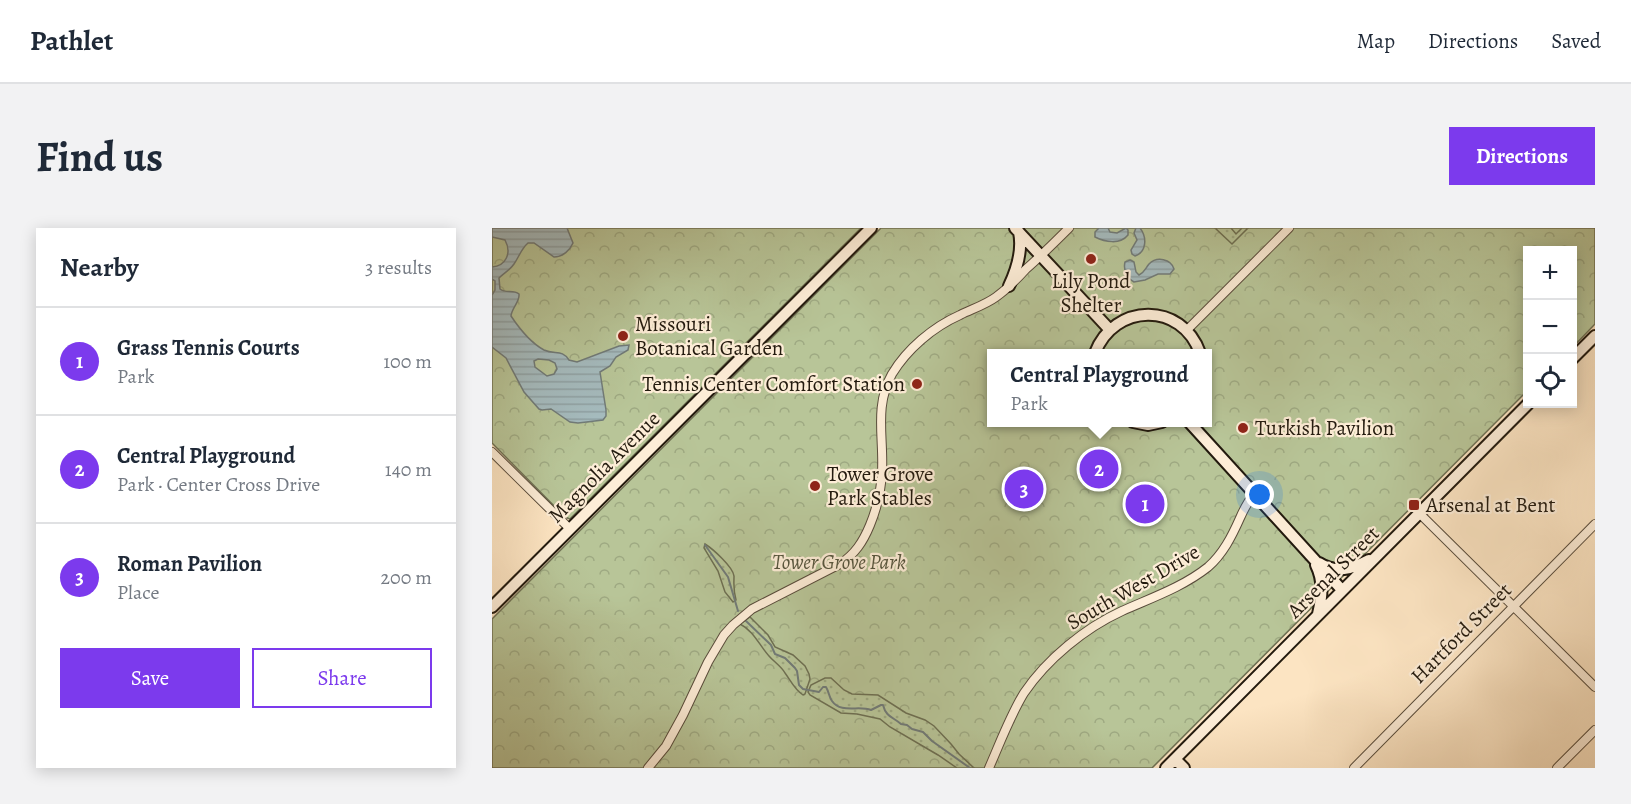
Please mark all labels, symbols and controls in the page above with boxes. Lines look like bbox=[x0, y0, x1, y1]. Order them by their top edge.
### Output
text: Pathlet bbox=[30, 22, 113, 60]
text: Map bbox=[1357, 27, 1395, 55]
text: Directions bbox=[1428, 27, 1518, 55]
text: Saved bbox=[1551, 27, 1601, 55]
button: Directions bbox=[1449, 127, 1595, 185]
text: Find us bbox=[36, 128, 163, 185]
map controls bbox=[1523, 246, 1577, 408]
button: + bbox=[1523, 246, 1577, 300]
text: Nearby bbox=[60, 250, 139, 285]
marker: Lily Pond Shelter bbox=[1084, 252, 1098, 266]
text: 3 results bbox=[365, 254, 432, 281]
place label: Lily Pond Shelter bbox=[1051, 267, 1131, 319]
button: − bbox=[1523, 300, 1577, 354]
place label: Missouri Botanical Garden bbox=[635, 310, 783, 362]
marker: Missouri Botanical Garden bbox=[616, 329, 630, 343]
text: Grass Tennis Courts bbox=[117, 333, 300, 363]
text: 1 bbox=[76, 348, 83, 375]
text: 100 m bbox=[383, 348, 432, 375]
popup bbox=[987, 349, 1212, 427]
button: locate bbox=[1523, 354, 1577, 408]
text: Central Playground bbox=[1010, 360, 1189, 390]
text: Park bbox=[117, 363, 155, 390]
place label: Tennis Center Comfort Station bbox=[642, 370, 905, 398]
marker: Tennis Center Comfort Station bbox=[910, 377, 924, 391]
text: Park bbox=[1010, 390, 1048, 417]
street label: Magnolia Avenue bbox=[542, 405, 666, 529]
place label: Turkish Pavilion bbox=[1255, 414, 1394, 442]
marker: Turkish Pavilion bbox=[1236, 421, 1250, 435]
text: Central Playground bbox=[117, 441, 295, 471]
pin: 2 bbox=[1080, 446, 1118, 492]
text: 2 bbox=[75, 456, 84, 483]
text: 140 m bbox=[385, 456, 432, 483]
place label: Tower Grove Park Stables bbox=[827, 460, 933, 512]
pin: 3 bbox=[1004, 466, 1044, 512]
text: Park · Center Cross Drive bbox=[117, 471, 320, 498]
marker: Tower Grove Park Stables bbox=[808, 479, 822, 493]
your location bbox=[1245, 480, 1274, 509]
pin: 1 bbox=[1126, 482, 1164, 526]
place label: Arsenal at Bent bbox=[1425, 491, 1555, 519]
marker: Arsenal at Bent bbox=[1407, 498, 1421, 512]
street label: Arsenal Street bbox=[1280, 520, 1385, 625]
street label: South West Drive bbox=[1062, 538, 1204, 636]
park label: Tower Grove Park bbox=[772, 548, 906, 576]
text: Roman Pavilion bbox=[117, 549, 262, 579]
text: 3 bbox=[75, 564, 84, 591]
text: 200 m bbox=[381, 564, 432, 591]
street label: Hartford Street bbox=[1404, 576, 1518, 690]
text: Place bbox=[117, 579, 159, 606]
button: Save bbox=[60, 648, 240, 708]
button: Share bbox=[252, 648, 432, 708]

